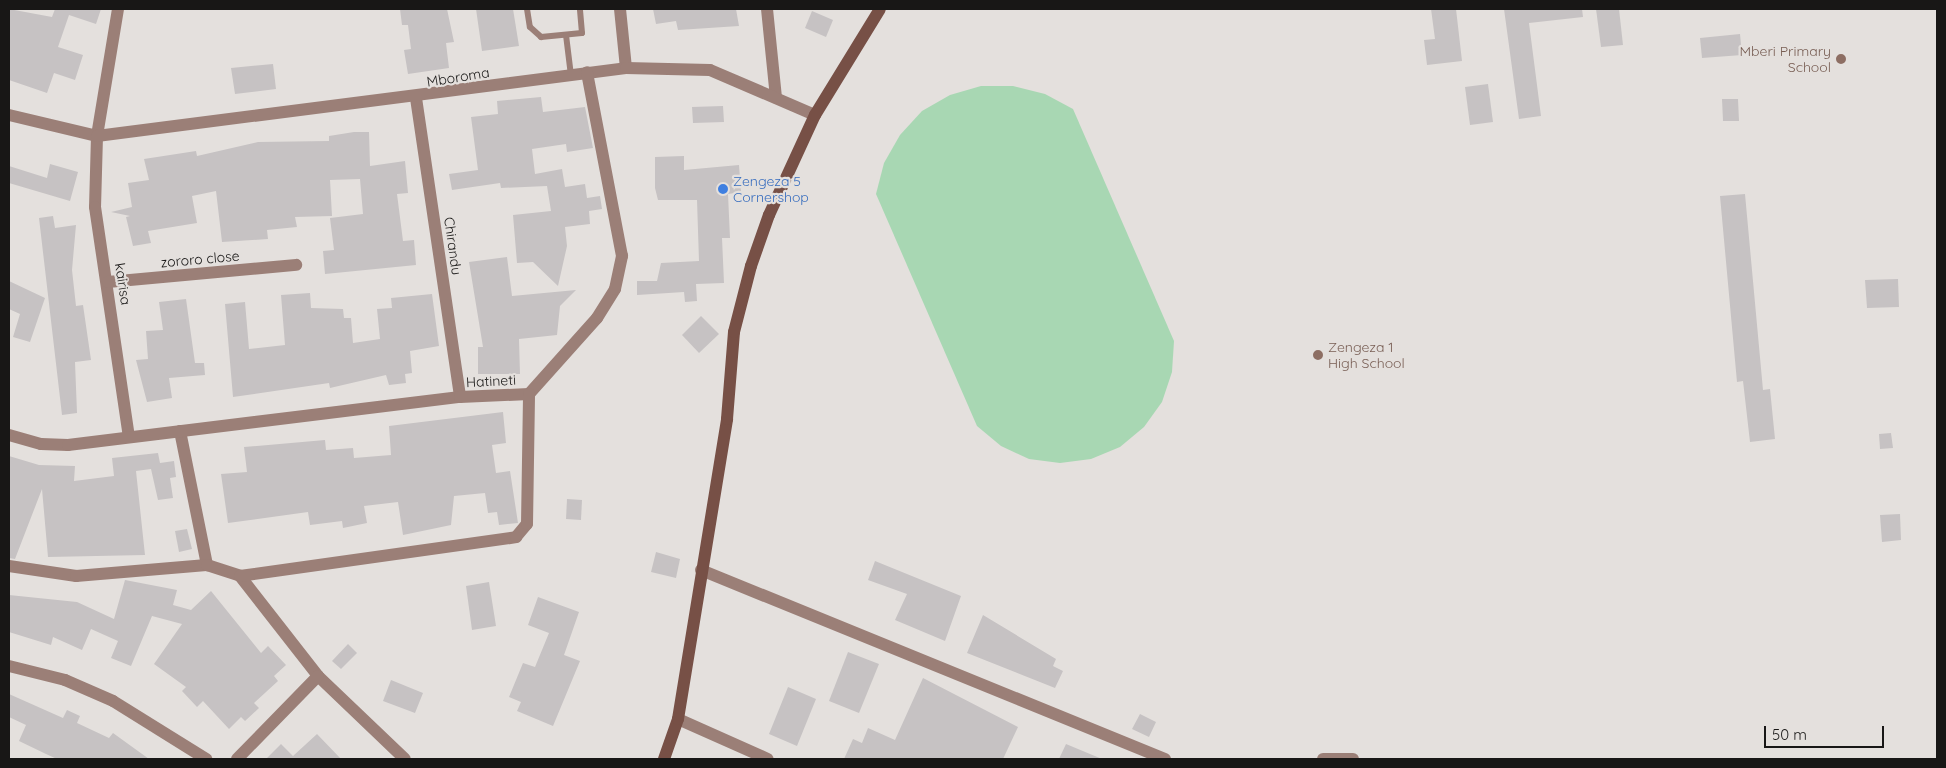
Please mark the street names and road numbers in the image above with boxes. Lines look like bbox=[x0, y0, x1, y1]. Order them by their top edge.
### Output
street label: Mboroma bbox=[425, 64, 491, 90]
street label: Chirandu bbox=[441, 216, 465, 276]
street label: zororo close bbox=[160, 247, 240, 271]
street label: kairisa bbox=[111, 262, 135, 306]
street label: Hatineti bbox=[466, 371, 516, 391]

